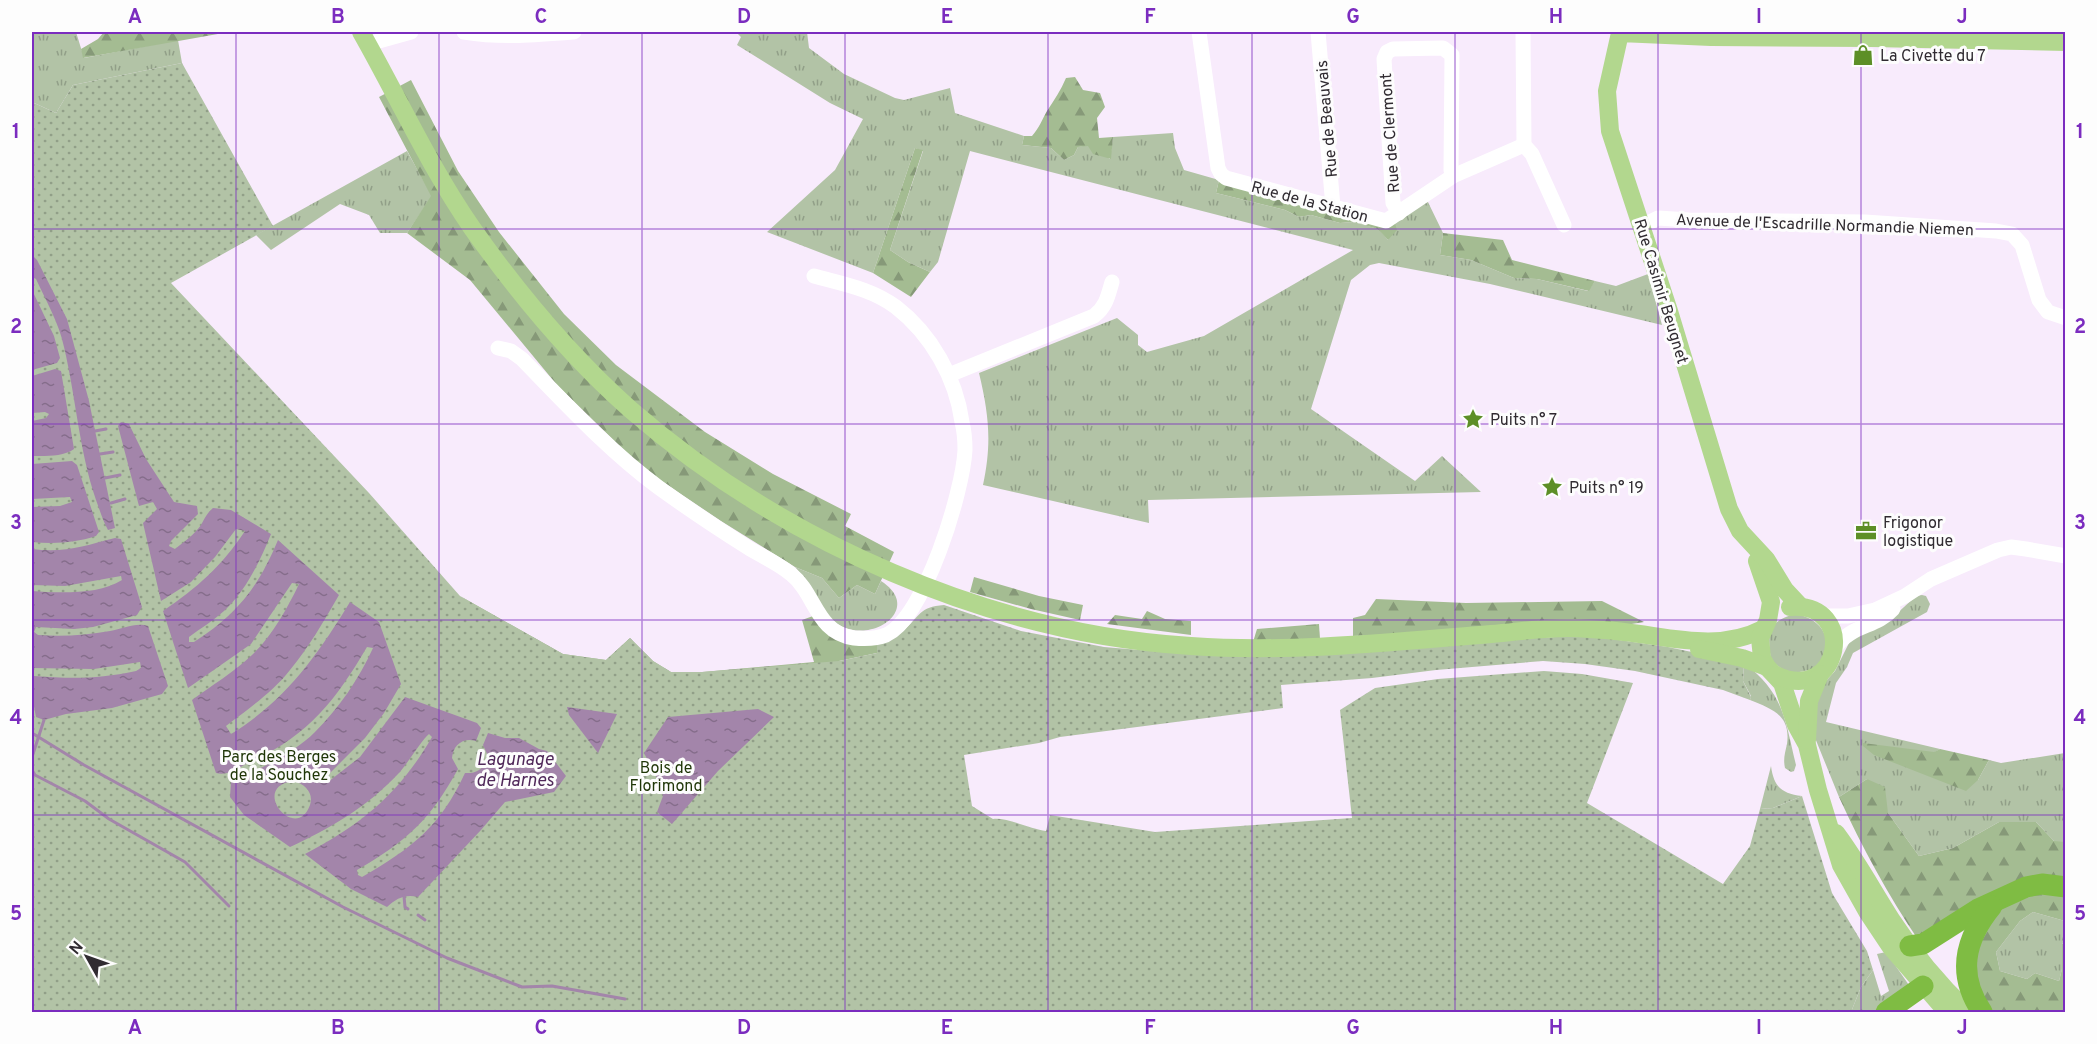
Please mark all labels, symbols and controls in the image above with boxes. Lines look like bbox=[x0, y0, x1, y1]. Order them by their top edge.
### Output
text: A bbox=[128, 5, 142, 31]
text: B bbox=[331, 5, 345, 31]
text: C bbox=[535, 5, 547, 31]
text: D bbox=[737, 5, 751, 31]
text: E bbox=[941, 5, 953, 31]
text: F bbox=[1144, 5, 1156, 31]
text: G bbox=[1346, 5, 1360, 31]
text: H bbox=[1549, 5, 1563, 31]
text: I bbox=[1756, 5, 1762, 31]
text: J bbox=[1956, 5, 1968, 31]
shop icon: La Civette du 7 bbox=[1851, 43, 1875, 67]
place label: La Civette du 7 bbox=[1880, 47, 1986, 67]
street label: Rue de Beauvais bbox=[1313, 59, 1343, 178]
street label: Rue de Clermont bbox=[1377, 72, 1405, 193]
text: 1 bbox=[12, 120, 20, 146]
text: 1 bbox=[2076, 120, 2084, 146]
street label: Rue de la Station bbox=[1249, 178, 1370, 228]
street label: Avenue de l'Escadrille Normandie Niemen bbox=[1676, 211, 1974, 241]
street label: Rue Casimir Beugnet bbox=[1628, 217, 1692, 367]
text: 2 bbox=[10, 315, 22, 341]
text: 2 bbox=[2074, 315, 2086, 341]
place icon: Puits n° 7 bbox=[1461, 407, 1485, 431]
place label: Puits n° 7 bbox=[1490, 411, 1557, 431]
place icon: Puits n° 19 bbox=[1540, 475, 1564, 499]
place label: Puits n° 19 bbox=[1569, 479, 1644, 499]
text: 3 bbox=[10, 511, 22, 537]
text: 3 bbox=[2074, 511, 2086, 537]
place label: Frigonor logistique bbox=[1883, 514, 1953, 552]
office icon: Frigonor logistique bbox=[1854, 519, 1878, 543]
text: 4 bbox=[10, 706, 22, 732]
text: 4 bbox=[2074, 706, 2086, 732]
park label: Parc des Berges de la Souchez bbox=[222, 748, 336, 786]
water label: Lagunage de Harnes bbox=[476, 749, 555, 793]
park label: Bois de Florimond bbox=[629, 759, 703, 797]
text: 5 bbox=[10, 902, 22, 928]
text: 5 bbox=[2074, 902, 2086, 928]
north arrow bbox=[57, 927, 117, 987]
text: N bbox=[66, 938, 88, 959]
text: A bbox=[128, 1016, 142, 1042]
text: B bbox=[331, 1016, 345, 1042]
text: C bbox=[535, 1016, 547, 1042]
text: D bbox=[737, 1016, 751, 1042]
text: E bbox=[941, 1016, 953, 1042]
text: F bbox=[1144, 1016, 1156, 1042]
text: G bbox=[1346, 1016, 1360, 1042]
text: H bbox=[1549, 1016, 1563, 1042]
text: I bbox=[1756, 1016, 1762, 1042]
text: J bbox=[1956, 1016, 1968, 1042]

